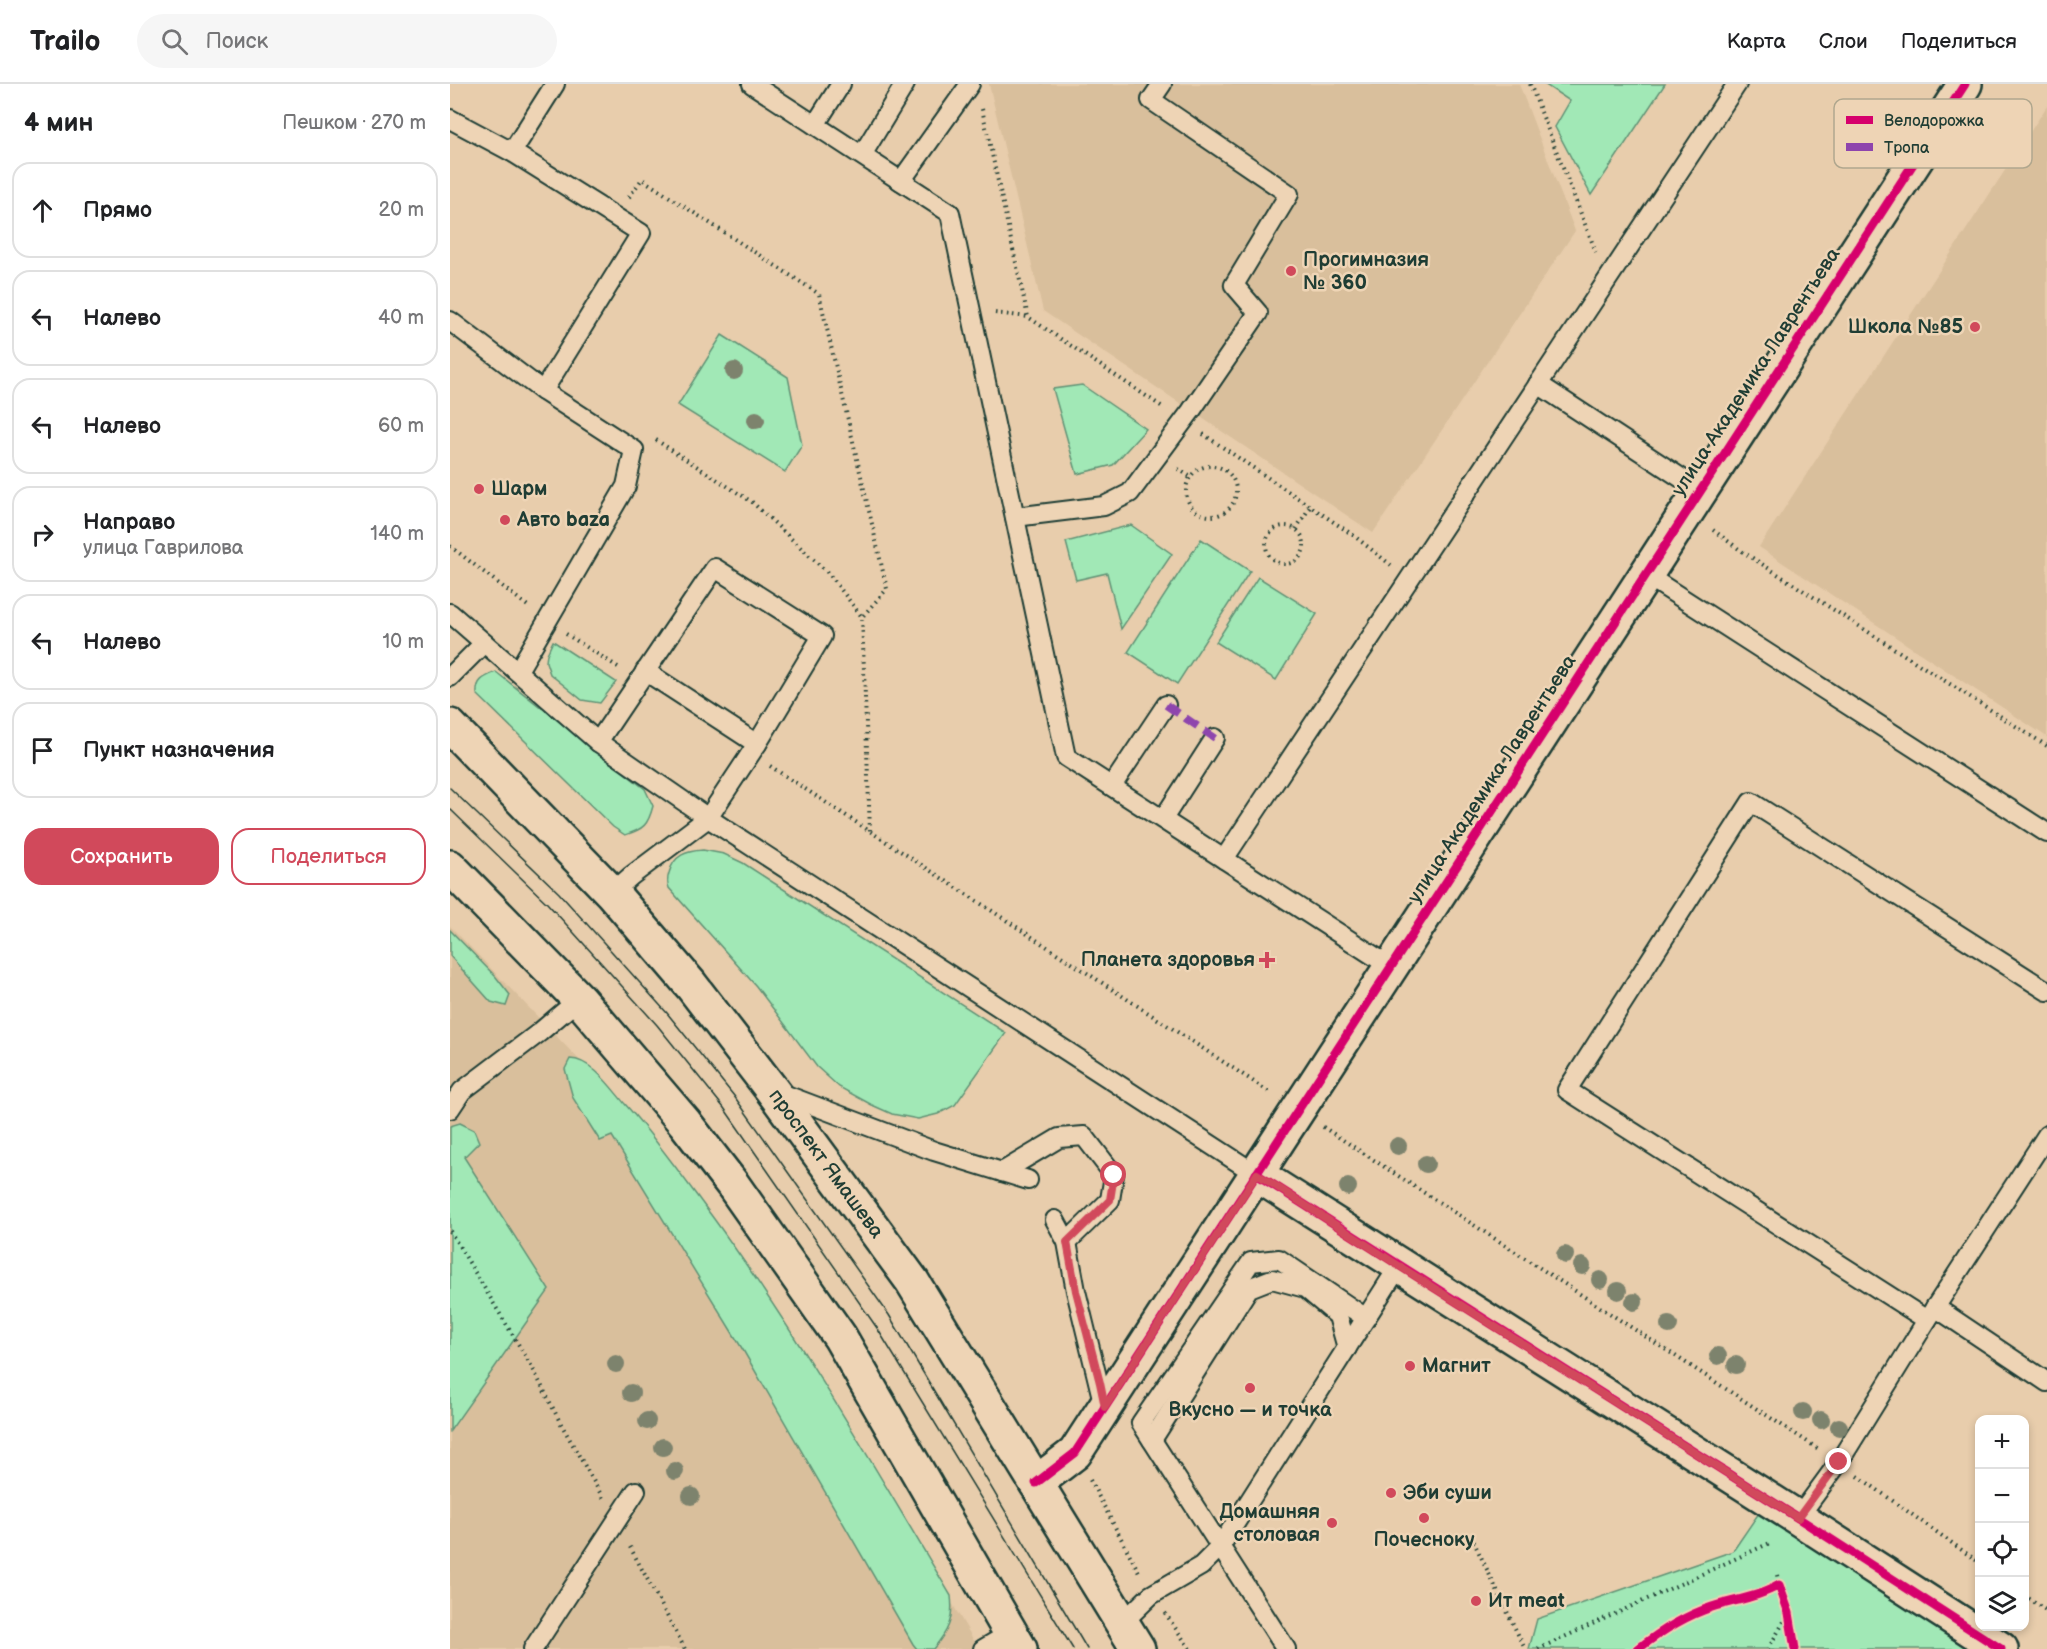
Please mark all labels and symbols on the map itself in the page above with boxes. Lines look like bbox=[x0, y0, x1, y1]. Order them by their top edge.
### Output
legend bbox=[1834, 99, 2032, 168]
text: Велодорожка bbox=[1884, 112, 1985, 131]
text: Тропа bbox=[1884, 139, 1930, 158]
street label: улица Академика Лаврентьева bbox=[1667, 243, 1846, 501]
place label: Прогимназия № 360 bbox=[1303, 248, 1429, 295]
marker: Прогимназия № 360 bbox=[1284, 264, 1298, 278]
place label: Школа №85 bbox=[1848, 315, 1963, 339]
marker: Школа №85 bbox=[1968, 320, 1982, 334]
place label: Шарм bbox=[491, 477, 547, 501]
marker: Шарм bbox=[472, 482, 486, 496]
place label: Авто baza bbox=[516, 508, 610, 532]
marker: Авто baza bbox=[498, 513, 512, 527]
street label: улица Академика Лаврентьева bbox=[1403, 650, 1582, 908]
place label: Планета здоровья bbox=[1081, 948, 1255, 972]
marker: Планета здоровья bbox=[1260, 953, 1274, 967]
street label: проспект Ямашева bbox=[763, 1084, 889, 1243]
route start bbox=[1100, 1161, 1126, 1187]
place label: Магнит bbox=[1422, 1354, 1491, 1378]
marker: Магнит bbox=[1403, 1359, 1417, 1373]
marker: Вкусно — и точка bbox=[1243, 1381, 1257, 1395]
place label: Вкусно — и точка bbox=[1168, 1398, 1332, 1422]
route end bbox=[1825, 1448, 1851, 1474]
place label: Эби суши bbox=[1403, 1481, 1492, 1505]
marker: Эби суши bbox=[1384, 1486, 1398, 1500]
place label: Домашняя столовая bbox=[1220, 1500, 1320, 1547]
marker: Почесноку bbox=[1417, 1511, 1431, 1525]
marker: Домашняя столовая bbox=[1325, 1516, 1339, 1530]
place label: Почесноку bbox=[1373, 1528, 1475, 1552]
place label: Ит meat bbox=[1488, 1589, 1565, 1613]
marker: Ит meat bbox=[1469, 1594, 1483, 1608]

